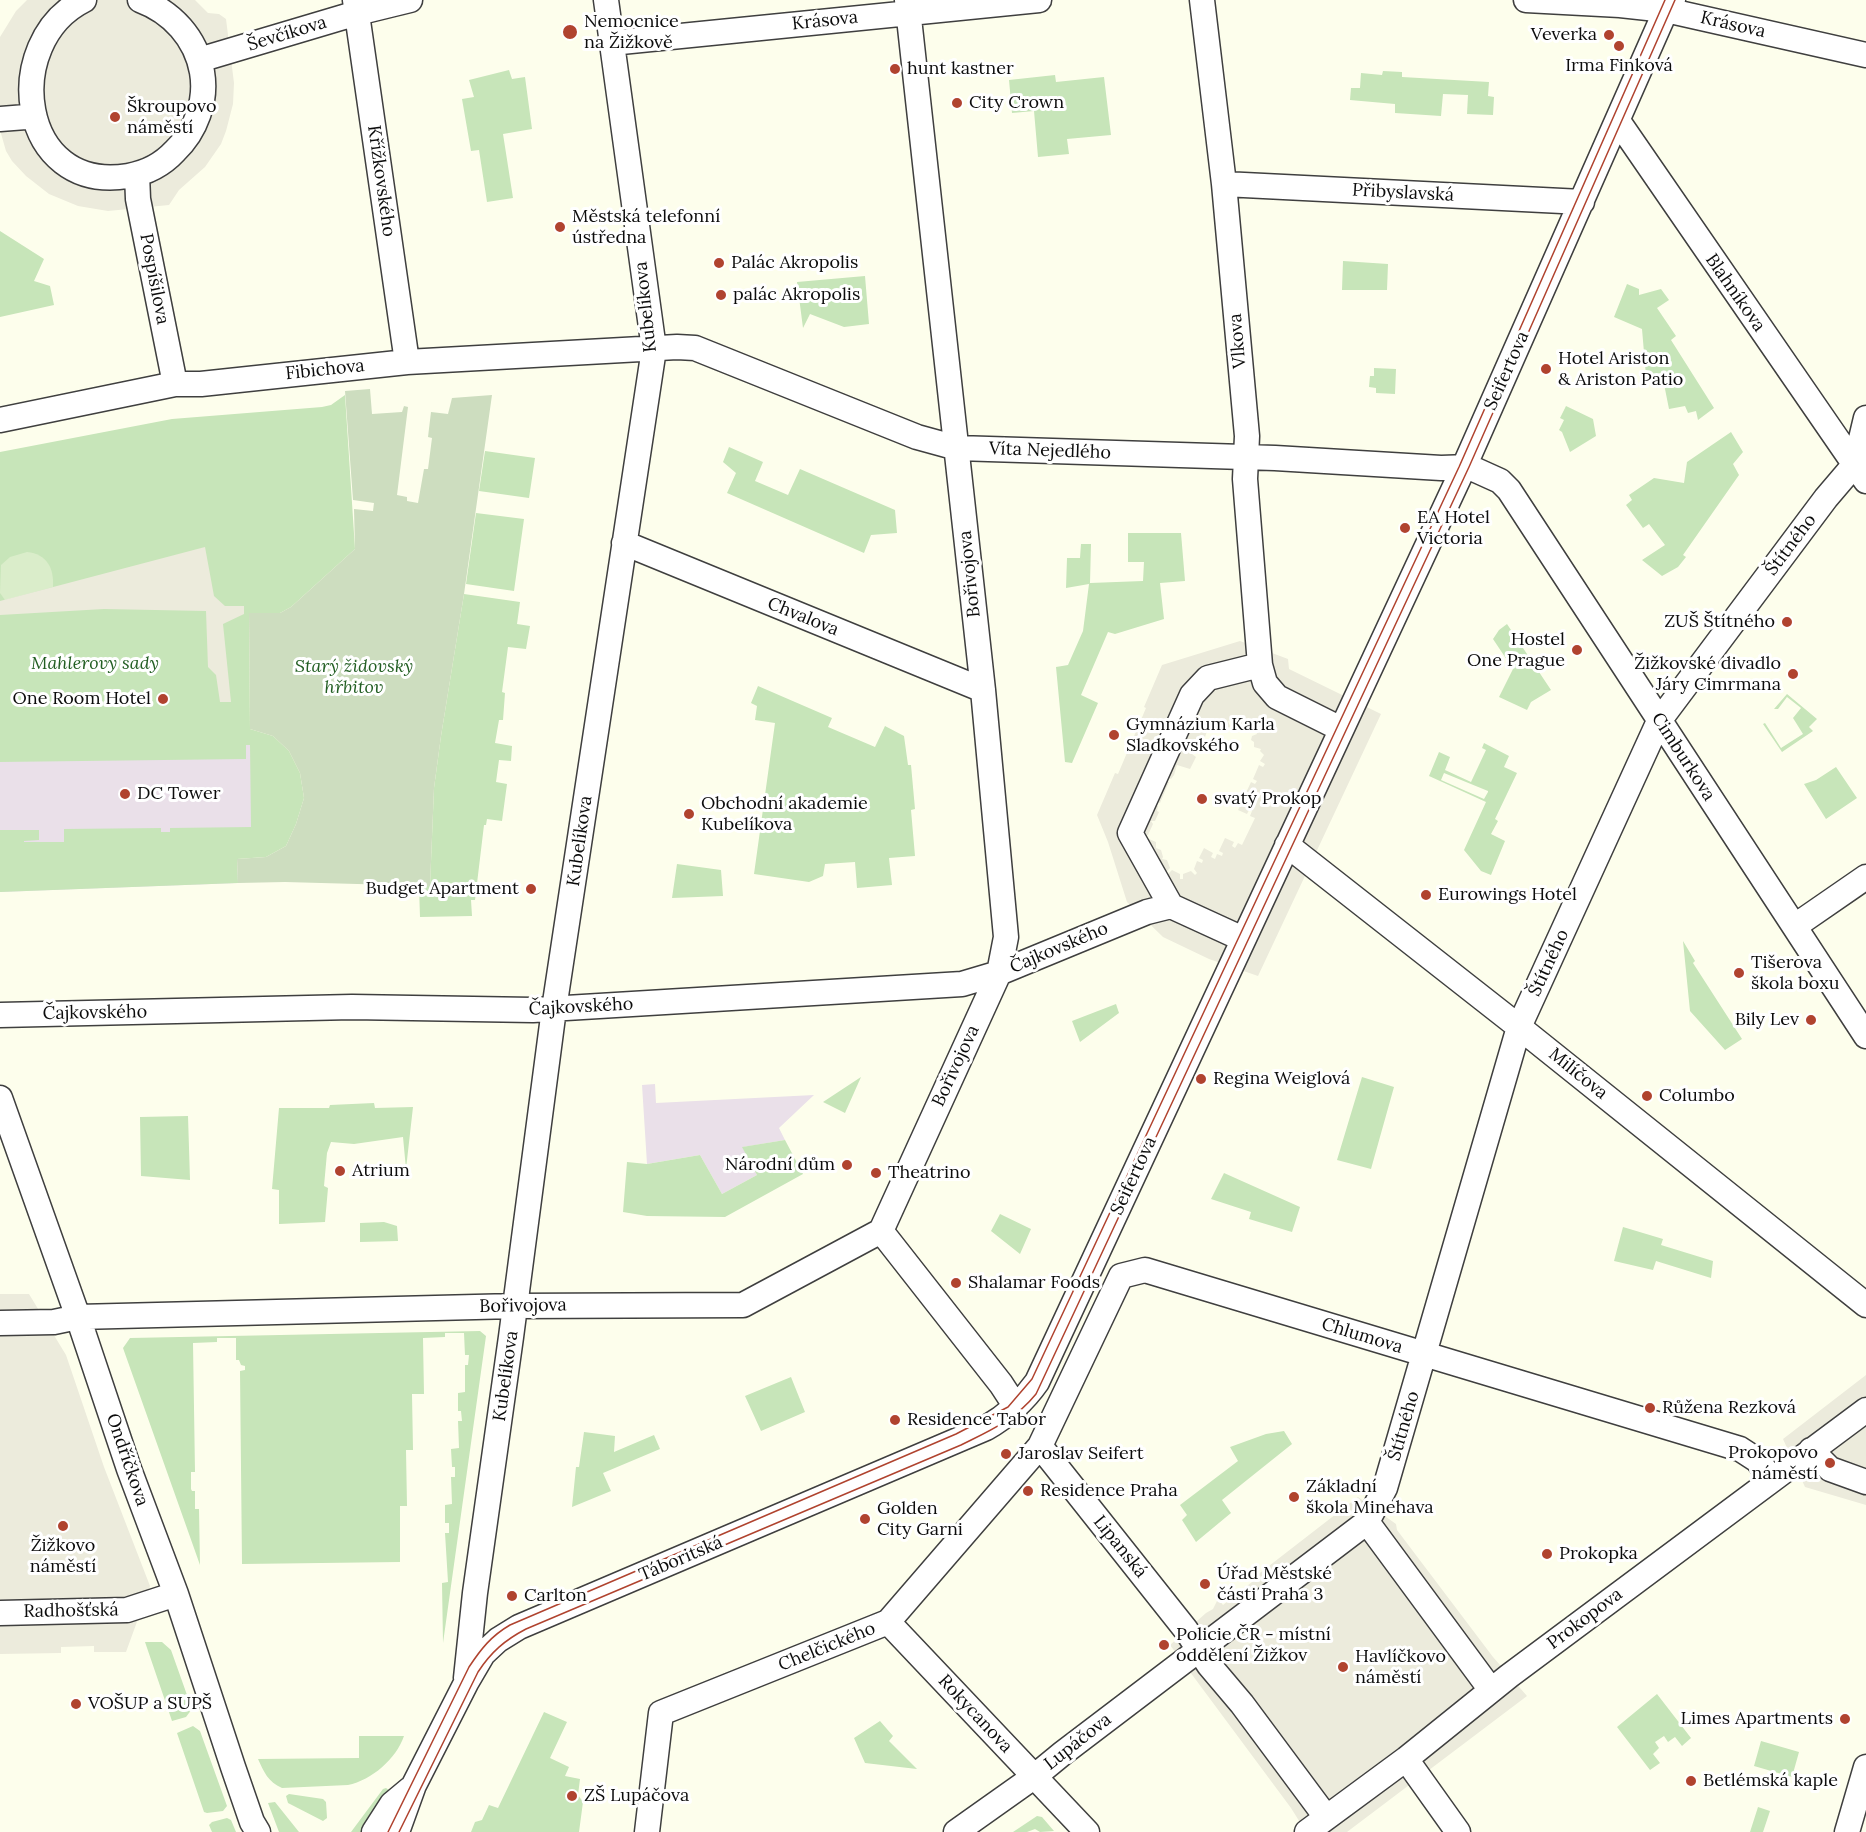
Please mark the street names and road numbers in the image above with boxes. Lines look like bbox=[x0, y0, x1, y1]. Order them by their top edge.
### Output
street label: Krásova bbox=[791, 7, 859, 35]
street label: Krásova bbox=[1698, 7, 1768, 43]
street label: Ševčíkova bbox=[245, 12, 329, 56]
street label: Křížkovského bbox=[362, 124, 400, 238]
street label: Přibyslavská bbox=[1351, 180, 1455, 206]
street label: Pospíšilova bbox=[135, 232, 173, 326]
street label: Blahníkova bbox=[1700, 250, 1770, 336]
street label: Kubelíkova bbox=[630, 261, 662, 353]
street label: Vlkova bbox=[1225, 313, 1251, 369]
street label: Seifertova bbox=[1480, 328, 1534, 414]
street label: Fibichova bbox=[284, 355, 366, 385]
street label: Víta Nejedlého bbox=[989, 438, 1111, 464]
street label: Štítného bbox=[1761, 510, 1821, 580]
street label: Bořivojova bbox=[955, 529, 985, 619]
street label: Chvalova bbox=[764, 593, 842, 641]
street label: Cimburkova bbox=[1646, 709, 1720, 805]
street label: Kubelíkova bbox=[563, 794, 597, 888]
street label: Čajkovského bbox=[1007, 918, 1111, 978]
street label: Štítného bbox=[1524, 926, 1574, 1000]
street label: Čajkovského bbox=[528, 993, 634, 1021]
street label: Čajkovského bbox=[43, 1001, 147, 1025]
street label: Bořivojova bbox=[928, 1022, 984, 1110]
street label: Milíčova bbox=[1544, 1044, 1612, 1104]
street label: Seifertova bbox=[1106, 1133, 1162, 1219]
street label: Bořivojova bbox=[479, 1294, 567, 1318]
street label: Chlumova bbox=[1319, 1313, 1405, 1359]
street label: Kubelíkova bbox=[489, 1329, 523, 1423]
street label: Štítného bbox=[1384, 1389, 1424, 1463]
street label: Ondříčkova bbox=[101, 1411, 153, 1509]
street label: Lipanská bbox=[1088, 1512, 1152, 1582]
street label: Táboritská bbox=[636, 1532, 726, 1586]
street label: Prokopova bbox=[1543, 1584, 1627, 1654]
street label: Radhošťská bbox=[23, 1599, 119, 1623]
street label: Chelčického bbox=[775, 1618, 879, 1676]
street label: Rokycanova bbox=[933, 1670, 1017, 1758]
street label: Lupáčova bbox=[1040, 1709, 1116, 1775]

